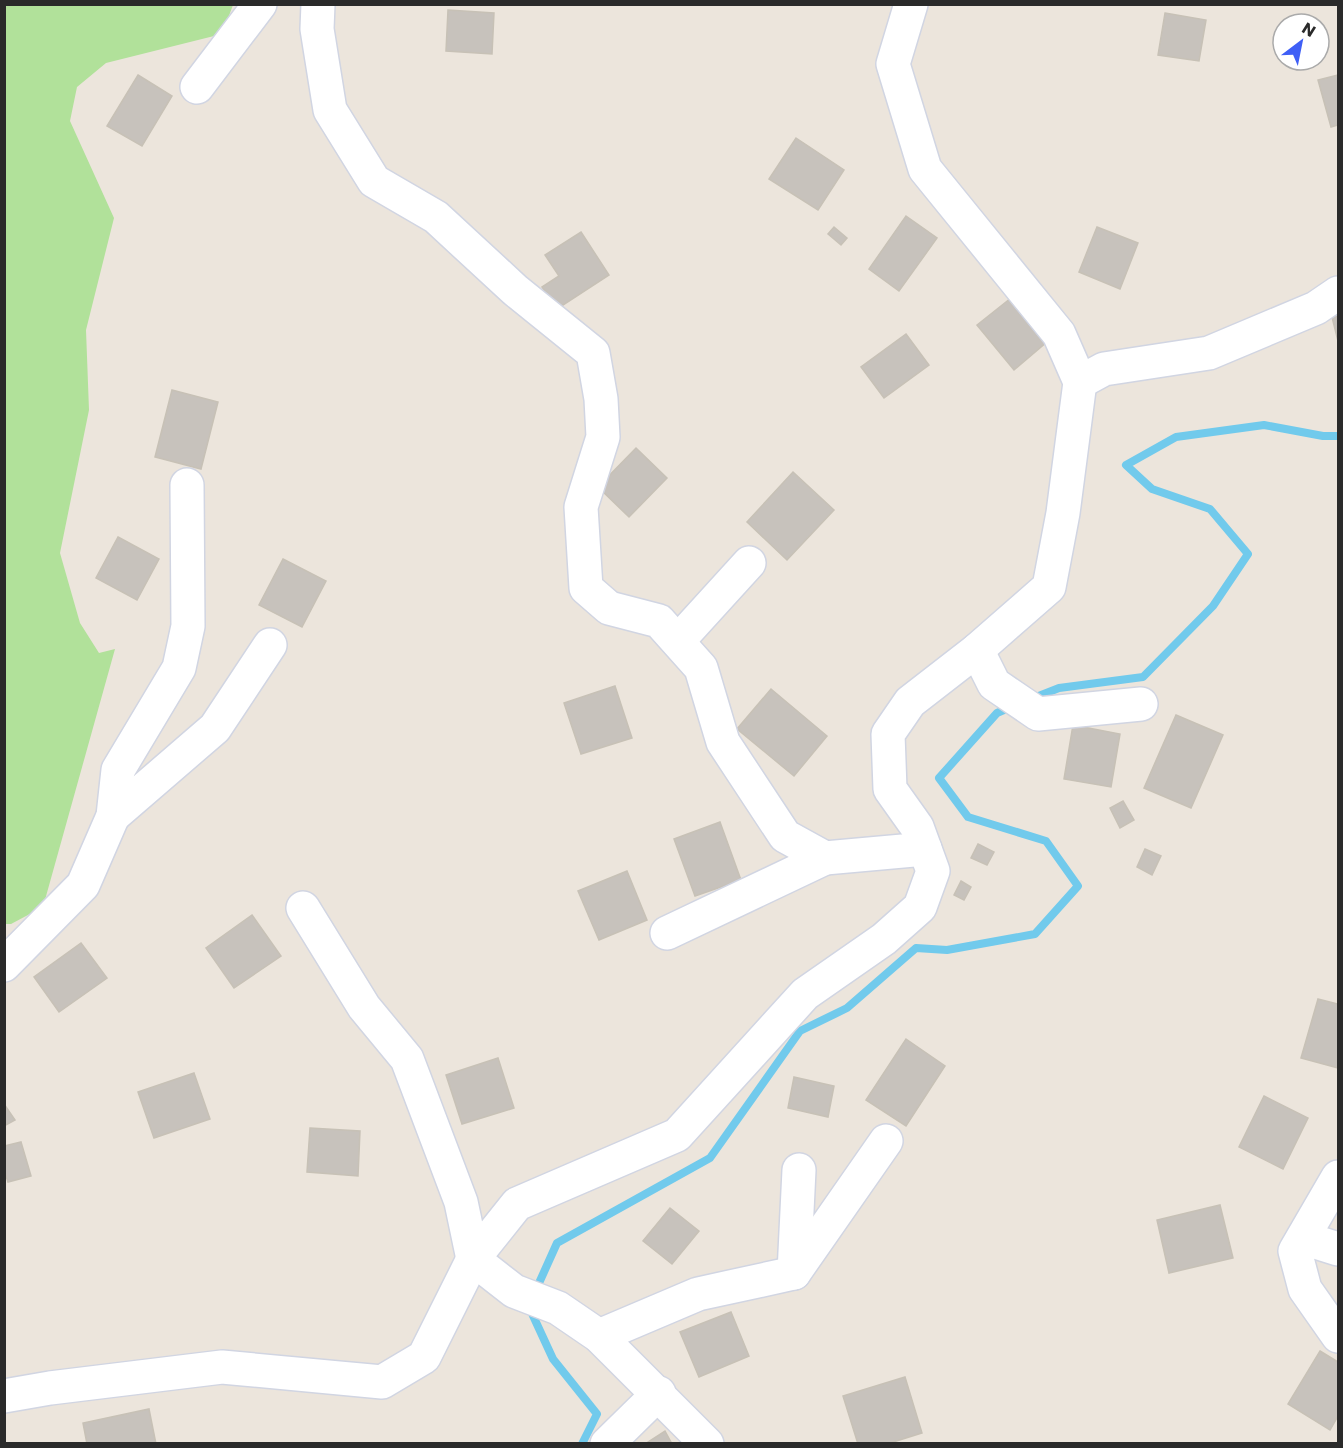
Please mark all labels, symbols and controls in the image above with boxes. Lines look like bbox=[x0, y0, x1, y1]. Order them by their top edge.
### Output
north arrow bbox=[1271, 12, 1331, 72]
text: N bbox=[1297, 17, 1320, 43]

